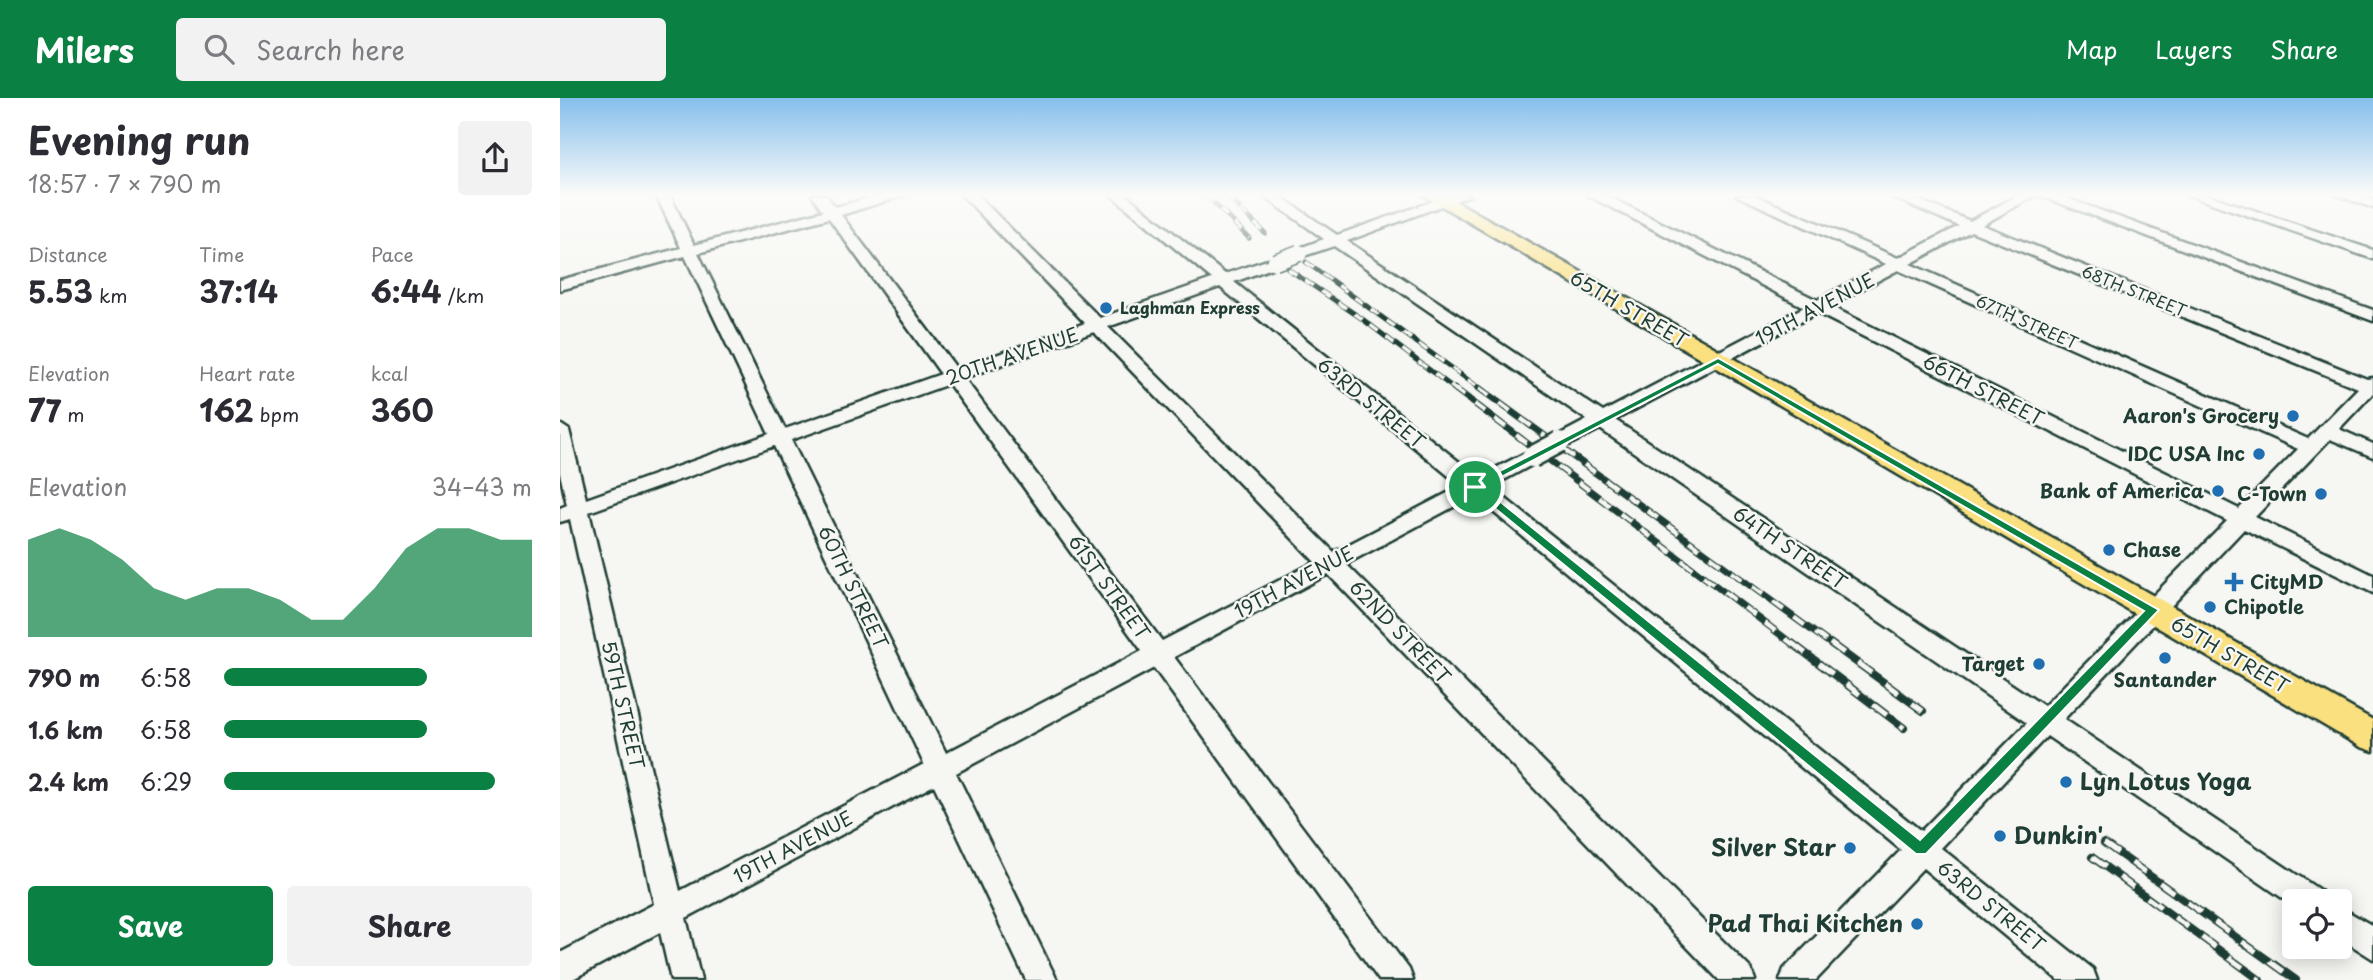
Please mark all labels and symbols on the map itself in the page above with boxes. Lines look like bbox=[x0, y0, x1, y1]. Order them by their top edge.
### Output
street label: 68TH STREET bbox=[2078, 258, 2191, 322]
street label: 65TH STREET bbox=[1565, 263, 1694, 353]
street label: 19TH AVENUE bbox=[1750, 265, 1879, 351]
street label: 67TH STREET bbox=[1973, 288, 2082, 354]
place label: Laghman Express bbox=[1120, 295, 1260, 319]
marker: Laghman Express bbox=[1098, 300, 1114, 316]
street label: 20TH AVENUE bbox=[942, 319, 1082, 391]
street label: 66TH STREET bbox=[1918, 346, 2049, 432]
street label: 63RD STREET bbox=[1312, 350, 1432, 455]
place label: Aaron's Grocery bbox=[2122, 401, 2279, 429]
marker: Aaron's Grocery bbox=[2285, 408, 2301, 424]
place label: IDC USA Inc bbox=[2127, 439, 2245, 467]
marker: IDC USA Inc bbox=[2251, 446, 2267, 462]
pin bbox=[1445, 457, 1505, 517]
place label: Bank of America bbox=[2039, 476, 2204, 504]
place label: C-Town bbox=[2237, 479, 2307, 507]
marker: Bank of America bbox=[2210, 483, 2226, 499]
marker: C-Town bbox=[2313, 486, 2329, 502]
street label: 64TH STREET bbox=[1728, 499, 1853, 596]
street label: 60TH STREET bbox=[812, 520, 896, 653]
street label: 61ST STREET bbox=[1062, 528, 1158, 645]
place label: Chase bbox=[2123, 535, 2181, 563]
street label: 19TH AVENUE bbox=[1229, 538, 1358, 624]
marker: Chase bbox=[2101, 542, 2117, 558]
place label: CityMD bbox=[2250, 567, 2323, 595]
marker: CityMD bbox=[2224, 572, 2244, 592]
street label: 62ND STREET bbox=[1344, 573, 1458, 689]
place label: Chipotle bbox=[2224, 592, 2304, 620]
marker: Chipotle bbox=[2202, 599, 2218, 615]
street label: 65TH STREET bbox=[2166, 609, 2295, 699]
street label: 59TH STREET bbox=[596, 638, 652, 772]
place label: Target bbox=[1962, 649, 2025, 677]
marker: Santander bbox=[2157, 650, 2173, 666]
marker: Target bbox=[2031, 656, 2047, 672]
place label: Santander bbox=[2114, 665, 2217, 693]
place label: Lyn Lotus Yoga bbox=[2080, 763, 2252, 798]
marker: Lyn Lotus Yoga bbox=[2058, 774, 2074, 790]
street label: 19TH AVENUE bbox=[728, 803, 857, 889]
place label: Dunkin' bbox=[2014, 817, 2103, 852]
marker: Dunkin' bbox=[1992, 828, 2008, 844]
place label: Silver Star bbox=[1711, 829, 1836, 864]
marker: Silver Star bbox=[1842, 840, 1858, 856]
street label: 63RD STREET bbox=[1932, 853, 2052, 958]
place label: Pad Thai Kitchen bbox=[1707, 905, 1903, 940]
marker: Pad Thai Kitchen bbox=[1909, 916, 1925, 932]

